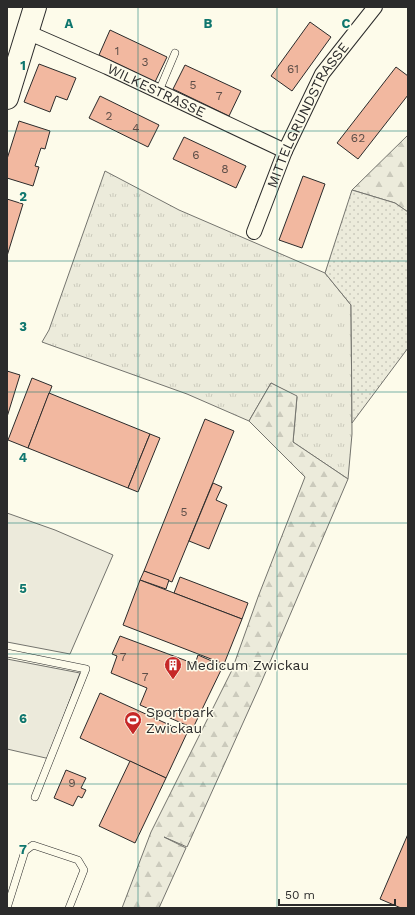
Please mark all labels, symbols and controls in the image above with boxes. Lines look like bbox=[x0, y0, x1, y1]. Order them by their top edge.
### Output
text: A bbox=[65, 16, 74, 31]
text: B bbox=[204, 16, 213, 31]
text: C bbox=[342, 16, 351, 31]
street label: MITTELGRUNDSTRASSE bbox=[264, 39, 352, 190]
house number: 1 bbox=[115, 44, 119, 58]
house number: 3 bbox=[142, 55, 149, 69]
text: 1 bbox=[20, 58, 26, 73]
street label: WILKESTRASSE bbox=[105, 60, 208, 120]
house number: 61 bbox=[287, 62, 299, 76]
house number: 5 bbox=[190, 78, 197, 92]
house number: 7 bbox=[216, 89, 223, 103]
house number: 2 bbox=[106, 109, 113, 123]
house number: 4 bbox=[132, 121, 140, 135]
house number: 62 bbox=[351, 131, 365, 145]
house number: 6 bbox=[192, 148, 200, 162]
house number: 8 bbox=[221, 162, 229, 176]
text: 2 bbox=[19, 189, 27, 204]
text: 3 bbox=[19, 319, 27, 334]
text: 4 bbox=[19, 450, 28, 465]
house number: 5 bbox=[181, 505, 188, 519]
text: 5 bbox=[19, 581, 27, 596]
house number: 7 bbox=[120, 650, 127, 664]
building icon: Medicum Zwickau bbox=[163, 655, 183, 680]
place label: Medicum Zwickau bbox=[186, 657, 309, 673]
house number: 7 bbox=[142, 670, 149, 684]
place label: Sportpark Zwickau bbox=[146, 704, 214, 736]
sports icon: Sportpark Zwickau bbox=[123, 710, 143, 735]
text: 6 bbox=[19, 711, 27, 726]
house number: 9 bbox=[68, 776, 76, 790]
text: 7 bbox=[19, 842, 27, 857]
scale bar bbox=[279, 881, 395, 907]
text: 50 m bbox=[285, 888, 315, 902]

